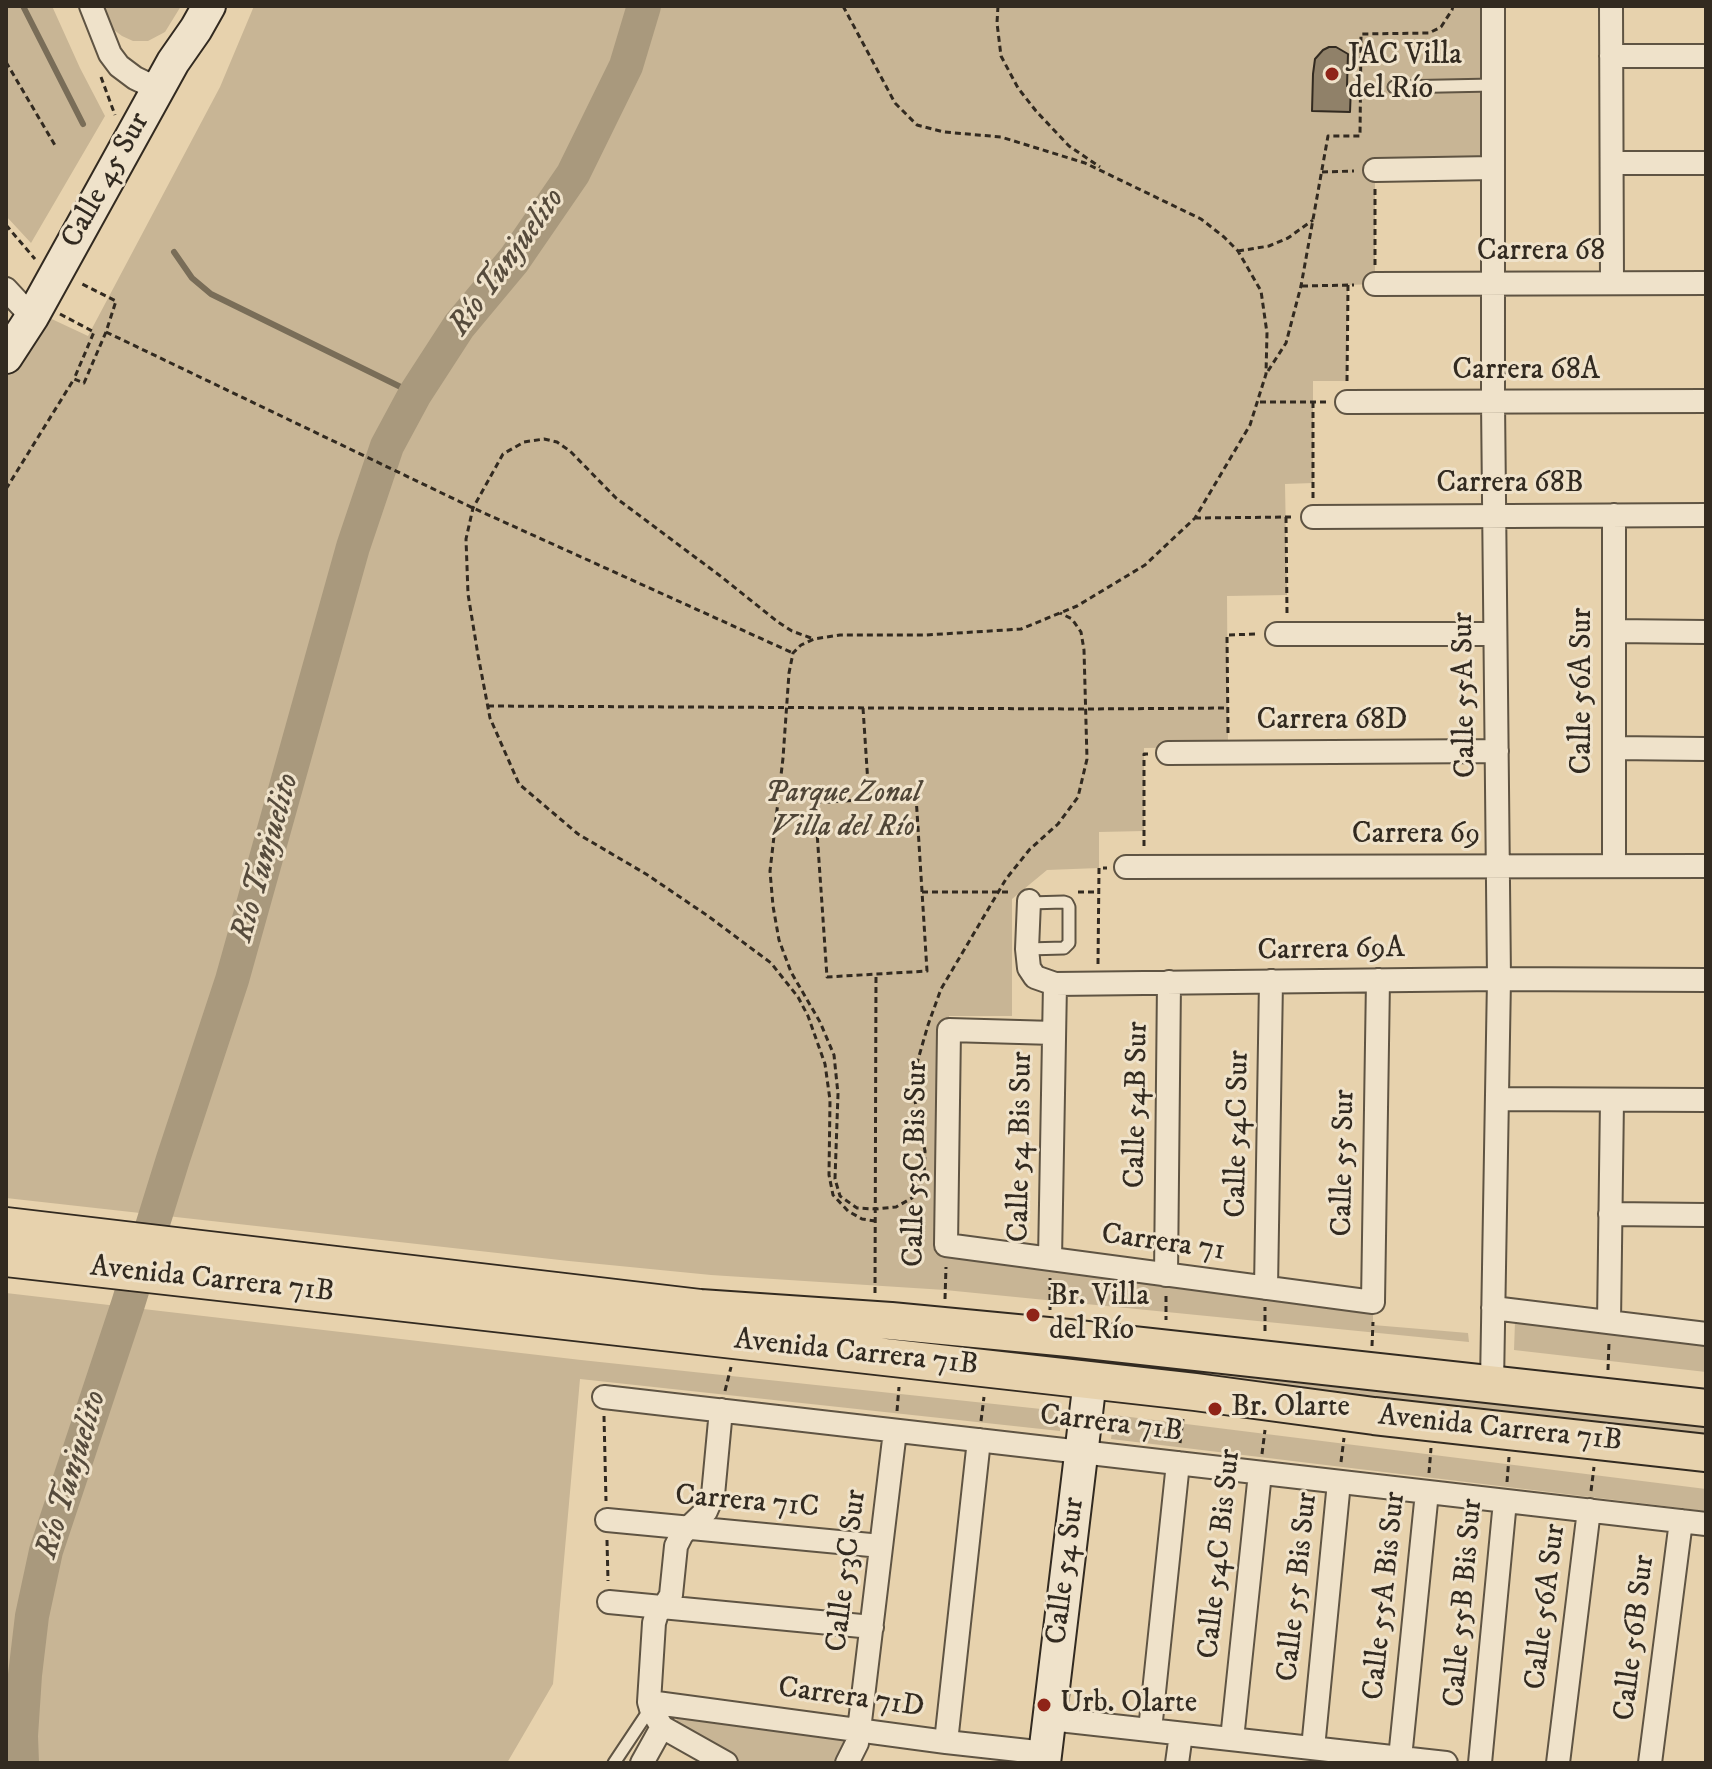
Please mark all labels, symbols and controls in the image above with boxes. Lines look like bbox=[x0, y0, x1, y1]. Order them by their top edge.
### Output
place label: JAC Villa del Río bbox=[1348, 39, 1462, 110]
marker: JAC Villa del Río bbox=[1323, 65, 1341, 83]
street label: Calle 45 Sur bbox=[55, 107, 159, 255]
water label: Río Tunjuelito bbox=[441, 182, 575, 344]
street label: Carrera 68 bbox=[1477, 235, 1605, 271]
street label: Carrera 68A bbox=[1452, 354, 1600, 390]
street label: Carrera 68B bbox=[1436, 467, 1584, 503]
street label: Calle 56A Sur bbox=[1566, 608, 1602, 774]
street label: Calle 55A Sur bbox=[1447, 612, 1485, 778]
street label: Carrera 68D bbox=[1257, 704, 1407, 740]
water label: Río Tunjuelito bbox=[225, 769, 309, 947]
park label: Parque Zonal Villa del Río bbox=[765, 777, 921, 848]
street label: Carrera 69 bbox=[1352, 818, 1480, 854]
street label: Carrera 69A bbox=[1257, 932, 1405, 970]
street label: Calle 54B Sur bbox=[1119, 1021, 1157, 1189]
street label: Calle 54C Sur bbox=[1220, 1050, 1258, 1218]
street label: Calle 54 Bis Sur bbox=[1002, 1051, 1042, 1243]
street label: Calle 53C Bis Sur bbox=[897, 1061, 937, 1267]
street label: Calle 55 Sur bbox=[1326, 1089, 1364, 1237]
street label: Carrera 71 bbox=[1099, 1218, 1227, 1270]
street label: Avenida Carrera 71B bbox=[88, 1250, 336, 1312]
place label: Br. Villa del Río bbox=[1049, 1280, 1149, 1350]
marker: Br. Villa del Río bbox=[1024, 1306, 1042, 1324]
street label: Avenida Carrera 71B bbox=[732, 1323, 980, 1385]
water label: Río Tunjuelito bbox=[29, 1386, 117, 1564]
place label: Br. Olarte bbox=[1231, 1391, 1350, 1427]
street label: Carrera 71B bbox=[1038, 1398, 1184, 1452]
street label: Avenida Carrera 71B bbox=[1376, 1399, 1624, 1461]
marker: Br. Olarte bbox=[1206, 1400, 1224, 1418]
street label: Calle 54C Bis Sur bbox=[1192, 1447, 1250, 1661]
street label: Carrera 71C bbox=[673, 1479, 821, 1527]
street label: Calle 53C Sur bbox=[820, 1488, 876, 1654]
street label: Calle 55A Bis Sur bbox=[1357, 1490, 1415, 1702]
street label: Calle 55 Bis Sur bbox=[1271, 1491, 1327, 1683]
street label: Calle 54 Sur bbox=[1040, 1495, 1094, 1647]
street label: Calle 55B Bis Sur bbox=[1438, 1497, 1492, 1709]
street label: Calle 56A Sur bbox=[1519, 1522, 1575, 1692]
street label: Calle 56B Sur bbox=[1608, 1553, 1664, 1723]
street label: Carrera 71D bbox=[776, 1671, 926, 1727]
place label: Urb. Olarte bbox=[1060, 1687, 1197, 1723]
marker: Urb. Olarte bbox=[1035, 1696, 1053, 1714]

